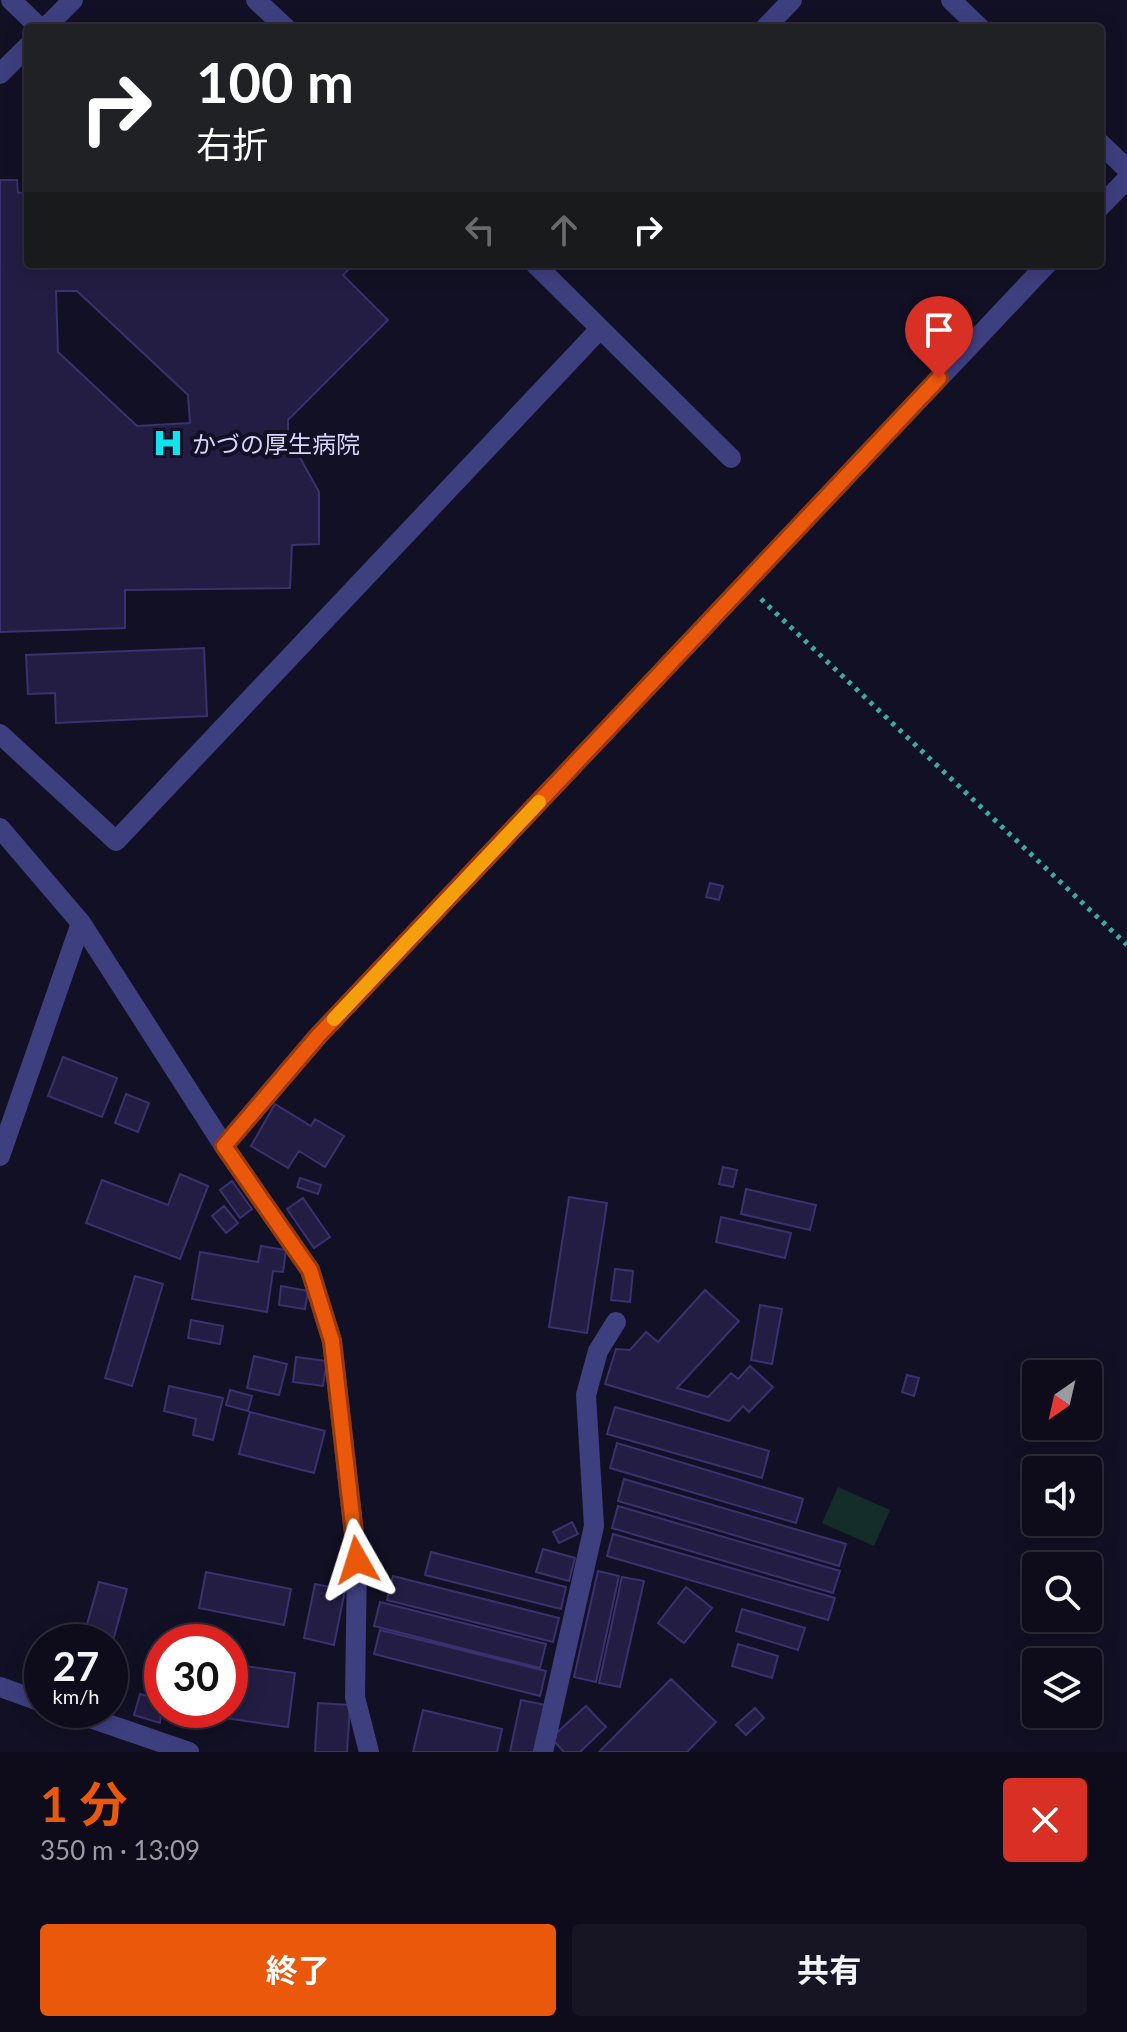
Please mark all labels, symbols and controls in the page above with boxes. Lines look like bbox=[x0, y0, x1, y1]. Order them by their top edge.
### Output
text: 100 m bbox=[196, 48, 354, 115]
icon: right bbox=[64, 56, 168, 160]
text: 右折 bbox=[196, 122, 268, 166]
icon: left bbox=[458, 208, 502, 252]
icon: ahead bbox=[542, 208, 586, 252]
icon: right bbox=[626, 208, 670, 252]
pin bbox=[905, 296, 973, 378]
icon: arrive bbox=[917, 308, 961, 352]
hospital icon: かづの厚生病院 bbox=[151, 426, 185, 460]
place label: かづの厚生病院 bbox=[192, 429, 360, 458]
north arrow bbox=[1022, 1360, 1102, 1440]
map controls bbox=[1022, 1360, 1102, 1728]
button: sound bbox=[1022, 1456, 1102, 1536]
position arrow bbox=[315, 1518, 399, 1602]
button: search bbox=[1022, 1552, 1102, 1632]
speed limit sign: 30 bbox=[144, 1624, 248, 1728]
text: 27 bbox=[53, 1642, 99, 1690]
button: layers bbox=[1022, 1648, 1102, 1728]
text: km/h bbox=[53, 1684, 99, 1708]
text: 1 分 bbox=[40, 1775, 128, 1832]
button: close bbox=[1003, 1778, 1087, 1862]
text: 350 m · 13:09 bbox=[40, 1834, 200, 1866]
button: 終了 bbox=[40, 1924, 556, 2016]
button: 共有 bbox=[572, 1924, 1087, 2016]

